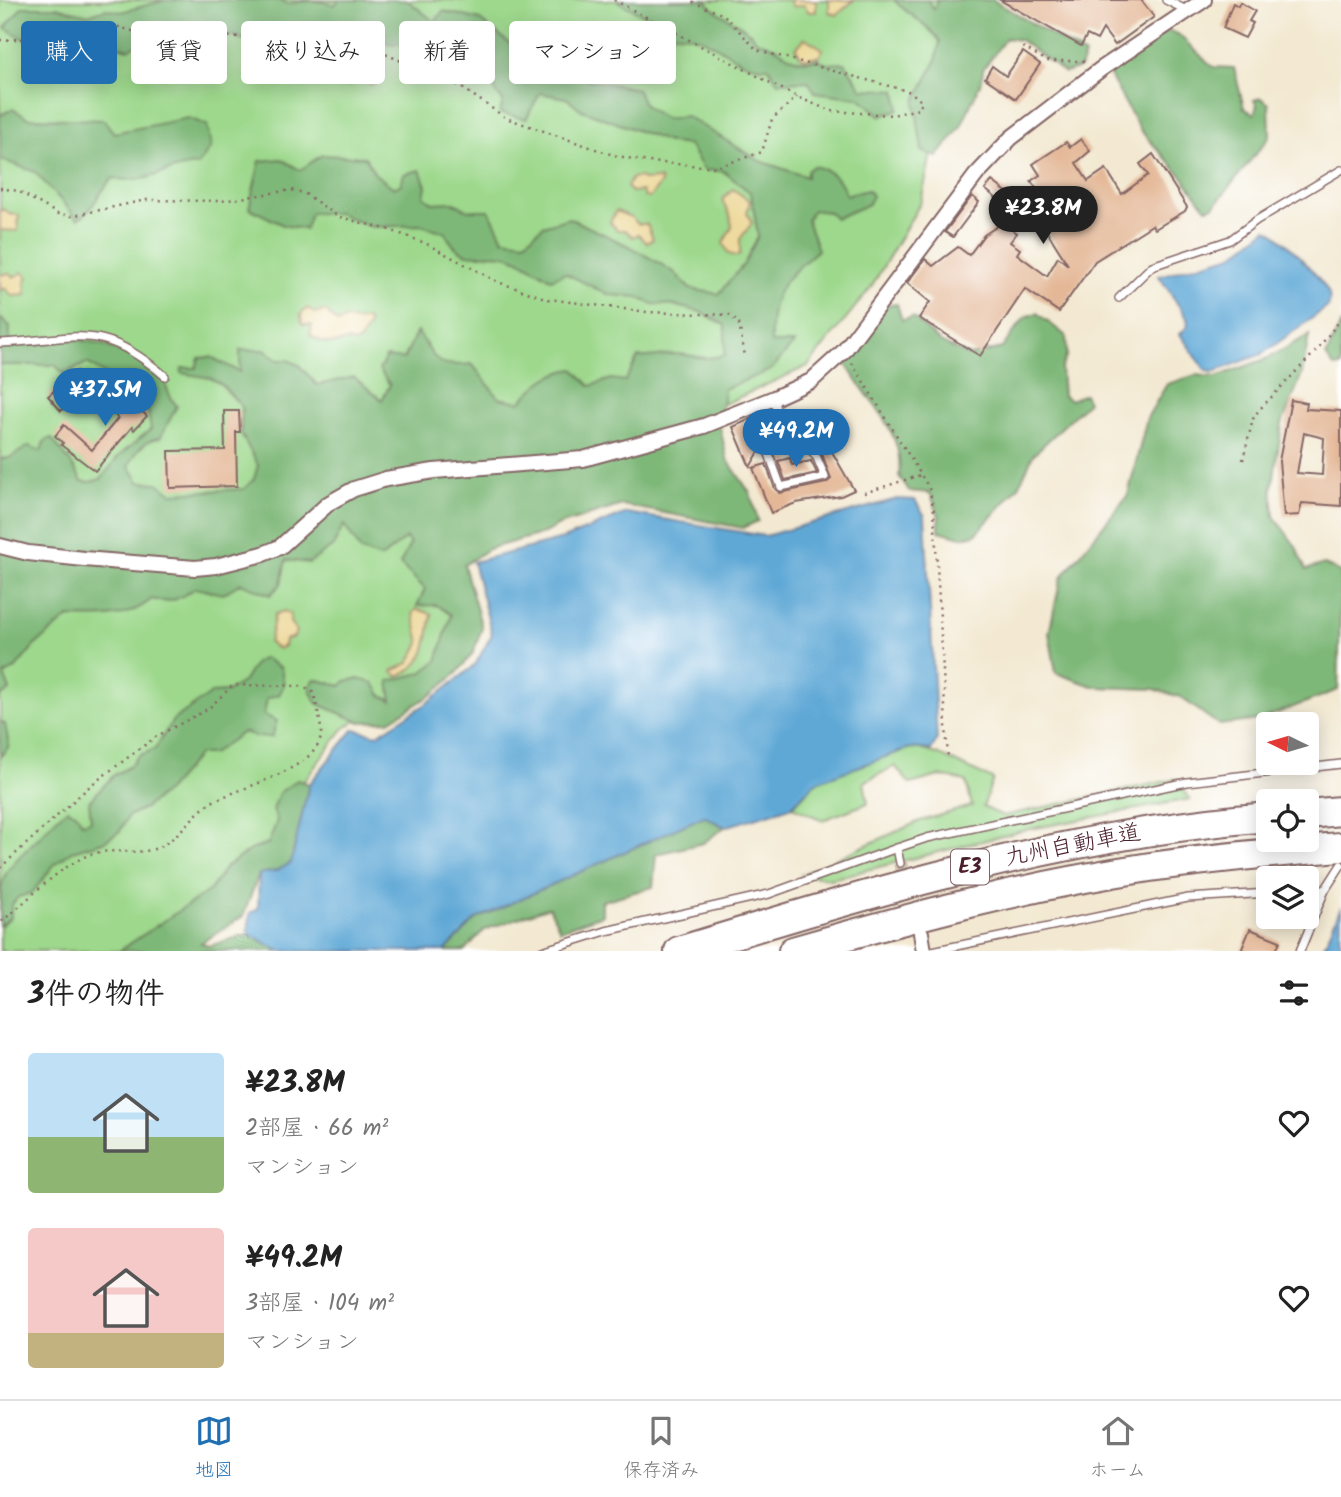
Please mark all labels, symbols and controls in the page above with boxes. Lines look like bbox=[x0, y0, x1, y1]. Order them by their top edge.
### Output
chip: 購入 bbox=[21, 21, 117, 84]
chip: 賃貸 bbox=[131, 21, 227, 84]
chip: 絞り込み bbox=[241, 21, 385, 84]
chip: 新着 bbox=[399, 21, 495, 84]
chip: マンション bbox=[509, 21, 676, 84]
pin: ¥23.8M bbox=[986, 187, 1100, 246]
text: ¥23.8M bbox=[1005, 191, 1081, 227]
pin: ¥37.5M bbox=[48, 368, 162, 428]
text: ¥37.5M bbox=[69, 373, 141, 409]
pin: ¥49.2M bbox=[739, 410, 853, 469]
text: ¥49.2M bbox=[759, 414, 833, 450]
north arrow bbox=[1256, 712, 1320, 775]
map controls bbox=[1256, 712, 1319, 929]
button: locate bbox=[1256, 789, 1319, 852]
street label: 九州自動車道 bbox=[1002, 815, 1144, 877]
road number: E3 bbox=[951, 850, 989, 884]
button: layers bbox=[1256, 866, 1319, 929]
text: 3件の物件 bbox=[28, 971, 164, 1019]
icon: filters bbox=[1275, 974, 1313, 1012]
text: ¥23.8M bbox=[245, 1060, 345, 1108]
icon: home bbox=[84, 1081, 168, 1165]
icon: heart bbox=[1275, 1104, 1313, 1142]
text: 2部屋 · 66 m² bbox=[245, 1111, 388, 1147]
text: マンション bbox=[245, 1150, 359, 1186]
text: ¥49.2M bbox=[245, 1235, 342, 1283]
icon: home bbox=[84, 1256, 168, 1340]
icon: heart bbox=[1275, 1279, 1313, 1317]
text: 3部屋 · 104 m² bbox=[245, 1286, 394, 1322]
text: マンション bbox=[245, 1325, 359, 1361]
tab: 地図 bbox=[195, 1412, 233, 1486]
tab: 保存済み bbox=[623, 1412, 699, 1486]
tab: ホーム bbox=[1090, 1412, 1146, 1486]

